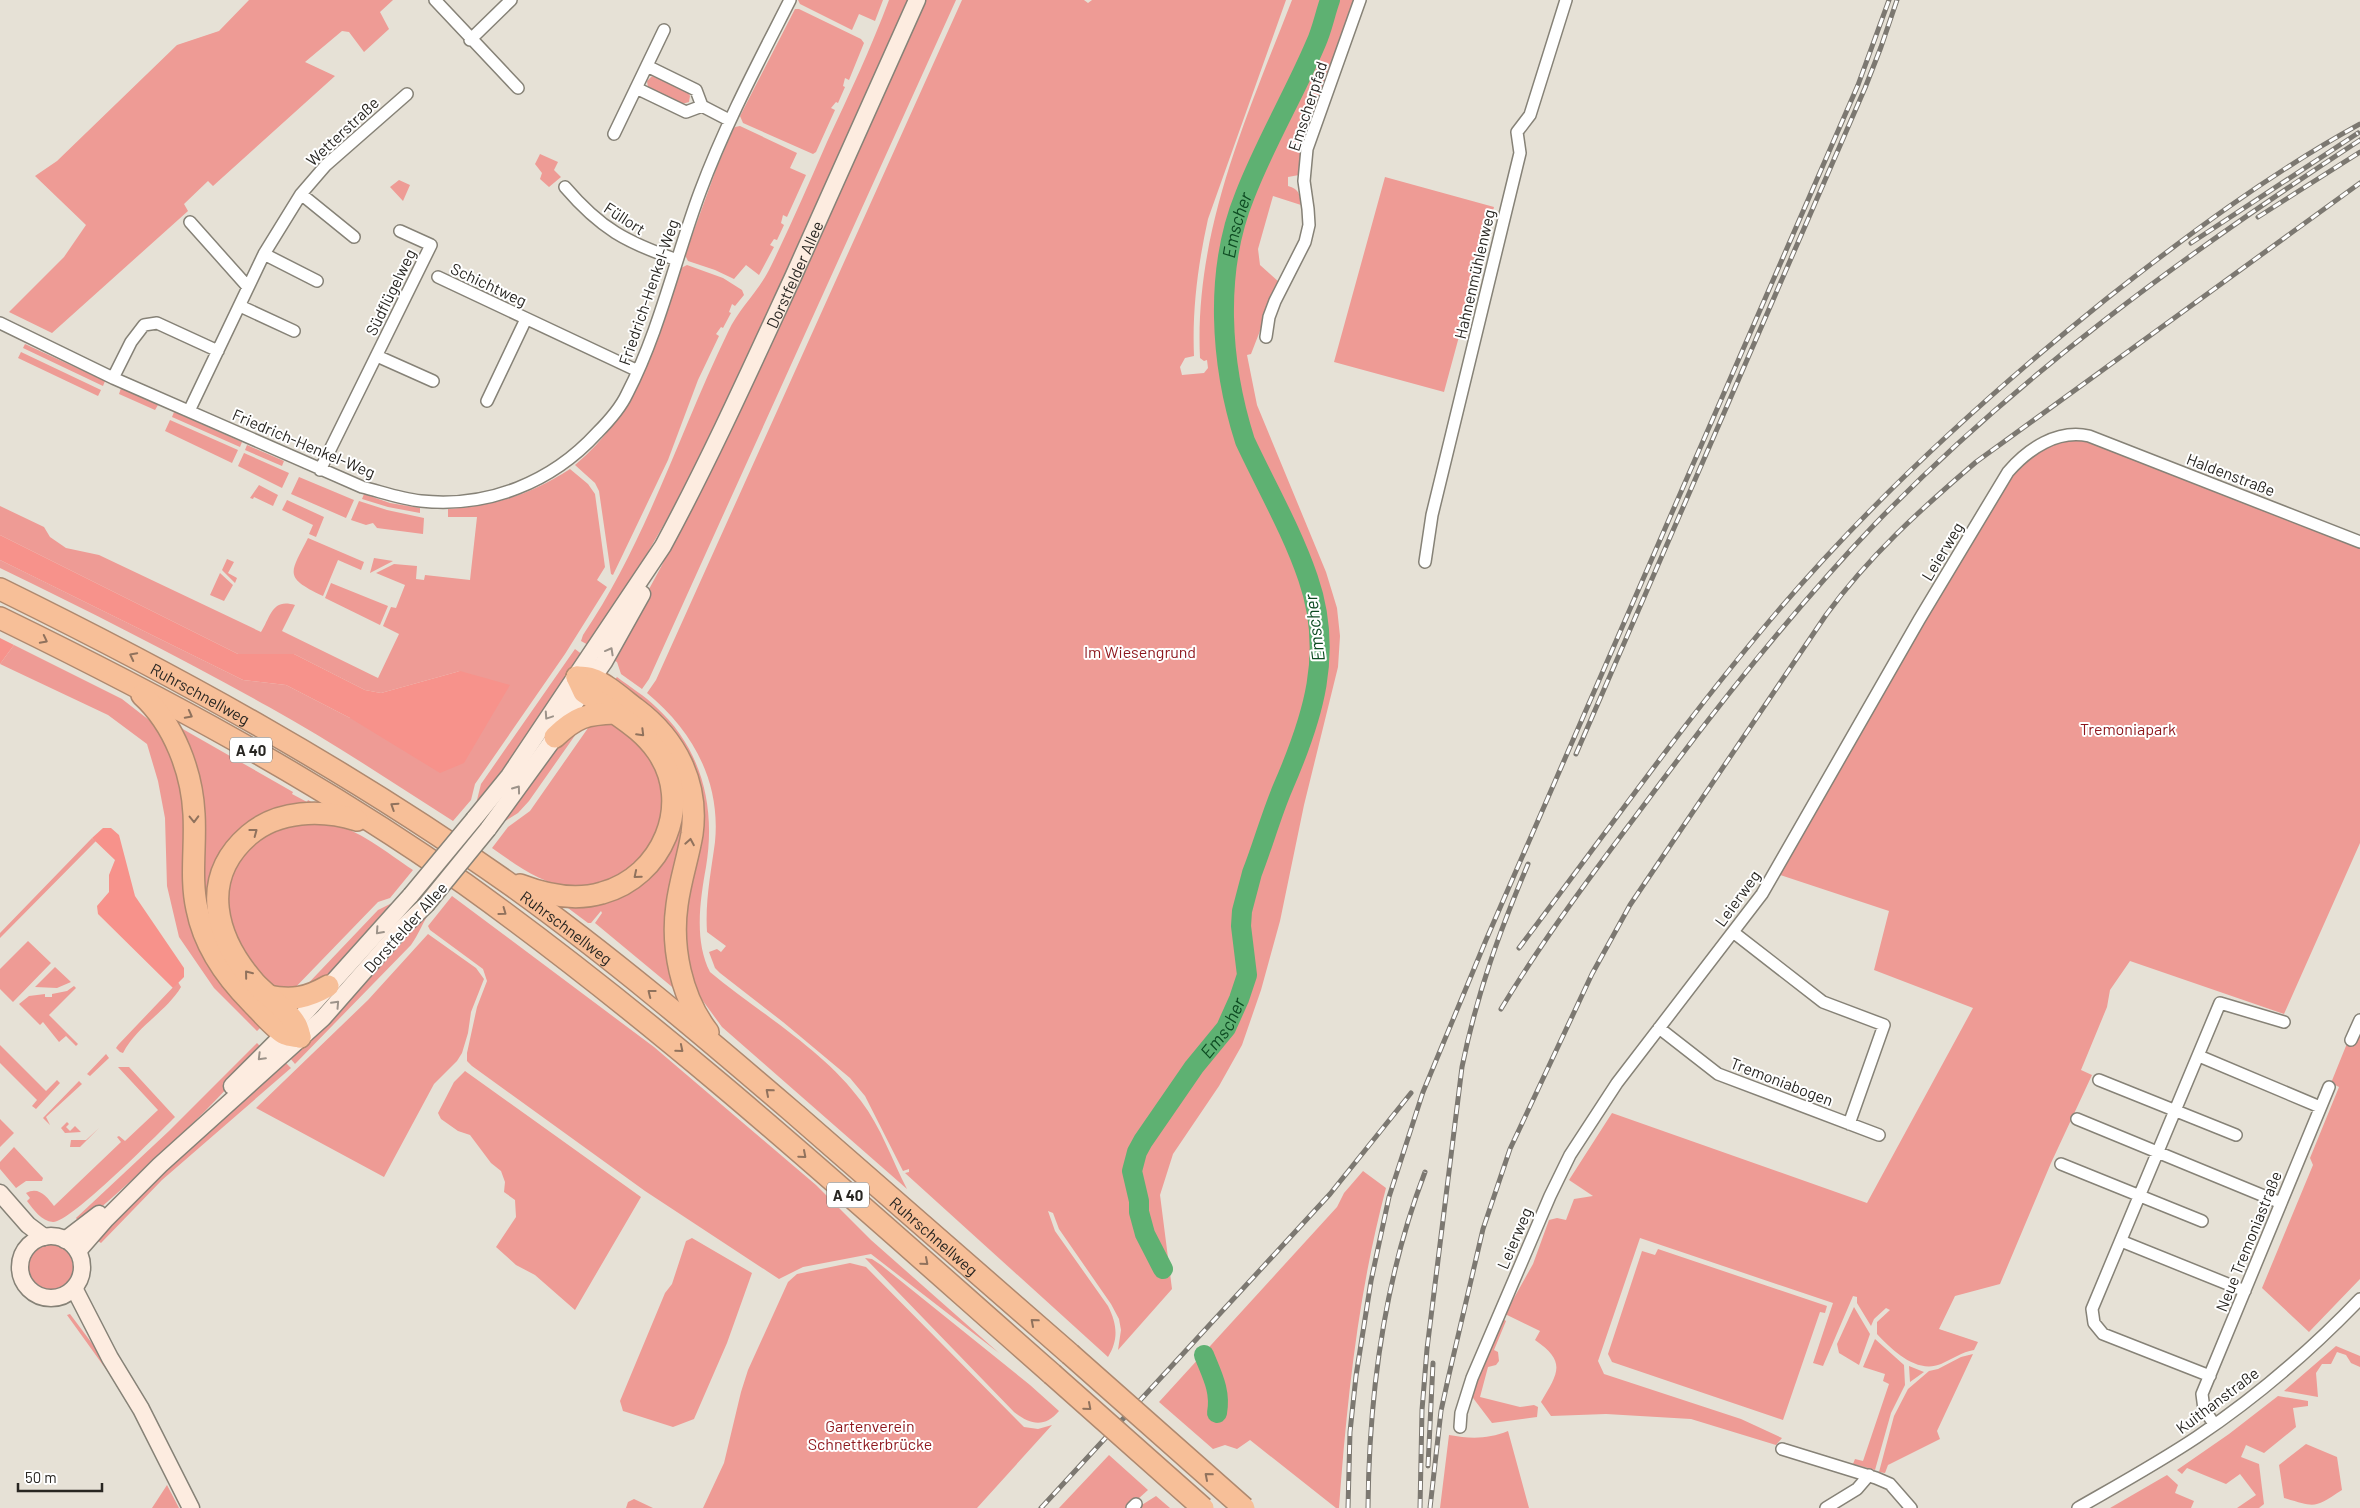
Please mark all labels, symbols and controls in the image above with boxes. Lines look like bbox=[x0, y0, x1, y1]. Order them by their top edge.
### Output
street label: Emscherpfad bbox=[1284, 59, 1330, 153]
street label: Wetterstraße bbox=[302, 93, 382, 169]
water label: Emscher bbox=[1217, 188, 1256, 260]
street label: Füllort bbox=[601, 198, 649, 238]
street label: Hahnenmühlenweg bbox=[1450, 207, 1498, 341]
street label: Friedrich-Henkel-Weg bbox=[614, 216, 682, 368]
street label: Dorstfelder Allee bbox=[761, 218, 826, 331]
street label: Südflügelweg bbox=[361, 246, 419, 338]
street label: Schichtweg bbox=[448, 258, 530, 310]
street label: Friedrich-Henkel-Weg bbox=[230, 404, 378, 482]
street label: Haldenstraße bbox=[2184, 448, 2278, 500]
street label: Leierweg bbox=[1917, 518, 1967, 584]
water label: Emscher bbox=[1299, 593, 1329, 663]
one-way arrow bbox=[38, 634, 47, 644]
park label: Im Wiesengrund bbox=[1084, 642, 1196, 661]
one-way arrow bbox=[604, 647, 614, 656]
one-way arrow bbox=[130, 652, 139, 662]
street label: Ruhrschnellweg bbox=[148, 658, 254, 728]
one-way arrow bbox=[183, 709, 192, 719]
one-way arrow bbox=[545, 710, 554, 720]
park label: Tremoniapark bbox=[2080, 719, 2176, 738]
one-way arrow bbox=[635, 728, 644, 737]
road number: A 40 bbox=[230, 738, 272, 762]
one-way arrow bbox=[511, 786, 521, 795]
one-way arrow bbox=[390, 803, 399, 813]
one-way arrow bbox=[189, 815, 199, 823]
one-way arrow bbox=[248, 829, 258, 838]
one-way arrow bbox=[685, 838, 695, 846]
street label: Leierweg bbox=[1710, 866, 1764, 930]
one-way arrow bbox=[634, 870, 643, 878]
street label: Dorstfelder Allee bbox=[359, 878, 451, 976]
street label: Ruhrschnellweg bbox=[517, 886, 617, 968]
one-way arrow bbox=[497, 906, 507, 915]
one-way arrow bbox=[376, 926, 385, 935]
one-way arrow bbox=[245, 971, 253, 980]
one-way arrow bbox=[648, 989, 657, 998]
water label: Emscher bbox=[1195, 993, 1250, 1062]
one-way arrow bbox=[330, 1001, 339, 1010]
one-way arrow bbox=[674, 1044, 683, 1053]
one-way arrow bbox=[258, 1051, 267, 1060]
street label: Tremoniabogen bbox=[1728, 1053, 1836, 1109]
one-way arrow bbox=[765, 1088, 774, 1097]
one-way arrow bbox=[797, 1149, 806, 1158]
street label: Neue Tremoniastraße bbox=[2211, 1168, 2285, 1314]
road number: A 40 bbox=[827, 1182, 869, 1208]
street label: Ruhrschnellweg bbox=[887, 1192, 982, 1279]
street label: Leierweg bbox=[1493, 1204, 1535, 1272]
one-way arrow bbox=[919, 1256, 928, 1265]
one-way arrow bbox=[1030, 1319, 1039, 1328]
street label: Kuithanstraße bbox=[2172, 1363, 2262, 1437]
one-way arrow bbox=[1083, 1401, 1092, 1410]
park label: Gartenverein Schnettkerbrücke bbox=[808, 1416, 932, 1453]
scale bar bbox=[18, 1460, 101, 1492]
text: 50 m bbox=[25, 1468, 57, 1486]
one-way arrow bbox=[1204, 1473, 1213, 1482]

